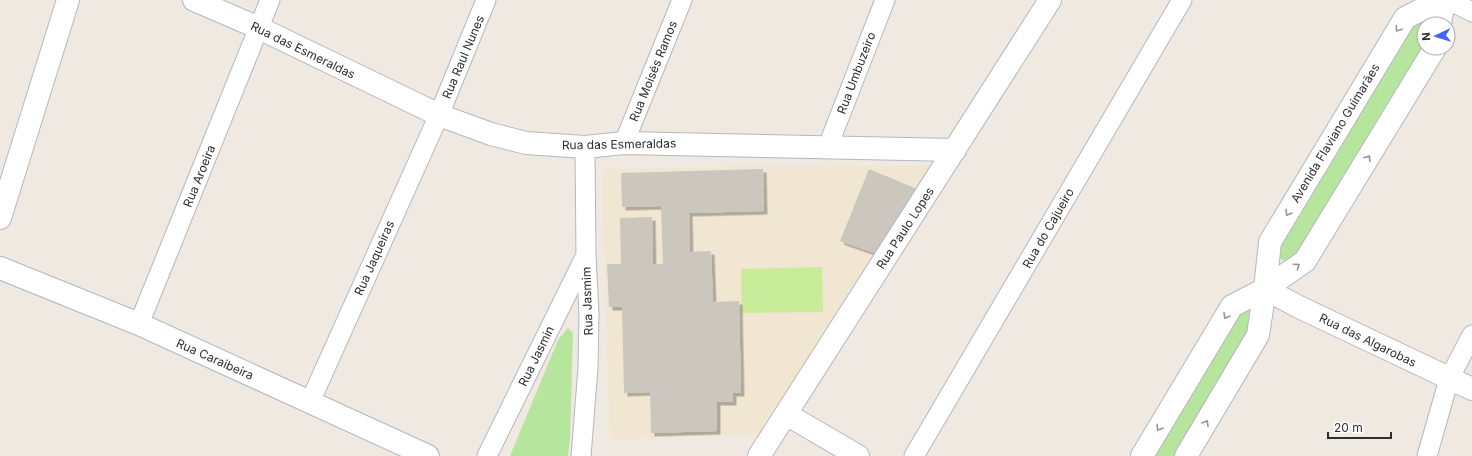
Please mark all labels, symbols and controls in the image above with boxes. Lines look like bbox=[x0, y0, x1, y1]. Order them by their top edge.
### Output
street label: Rua Raul Nunes bbox=[439, 13, 487, 101]
north arrow bbox=[1416, 16, 1456, 56]
street label: Rua das Esmeraldas bbox=[248, 18, 358, 82]
street label: Rua Moisés Ramos bbox=[626, 18, 680, 124]
one-way arrow bbox=[1395, 25, 1402, 32]
street label: Rua Umbuzeiro bbox=[833, 30, 879, 116]
text: N bbox=[1419, 32, 1433, 41]
street label: Avenida Flaviano Guimarães bbox=[1287, 61, 1383, 205]
street label: Rua das Esmeraldas bbox=[562, 136, 676, 152]
street label: Rua Aroeira bbox=[180, 143, 218, 209]
one-way arrow bbox=[1363, 155, 1371, 162]
street label: Rua Paulo Lopes bbox=[873, 184, 937, 272]
street label: Rua do Cajueiro bbox=[1019, 185, 1077, 271]
one-way arrow bbox=[1285, 209, 1292, 216]
street label: Rua Jaqueiras bbox=[351, 218, 397, 298]
one-way arrow bbox=[1293, 264, 1300, 271]
street label: Rua Jasmim bbox=[578, 266, 596, 336]
street label: Rua das Algarobas bbox=[1317, 310, 1419, 370]
one-way arrow bbox=[1223, 312, 1231, 319]
street label: Rua Jasmin bbox=[515, 323, 557, 389]
street label: Rua Caraibeira bbox=[174, 335, 256, 383]
scale bar bbox=[1328, 414, 1391, 440]
one-way arrow bbox=[1201, 420, 1208, 427]
text: 20 m bbox=[1334, 420, 1363, 435]
one-way arrow bbox=[1157, 424, 1164, 431]

